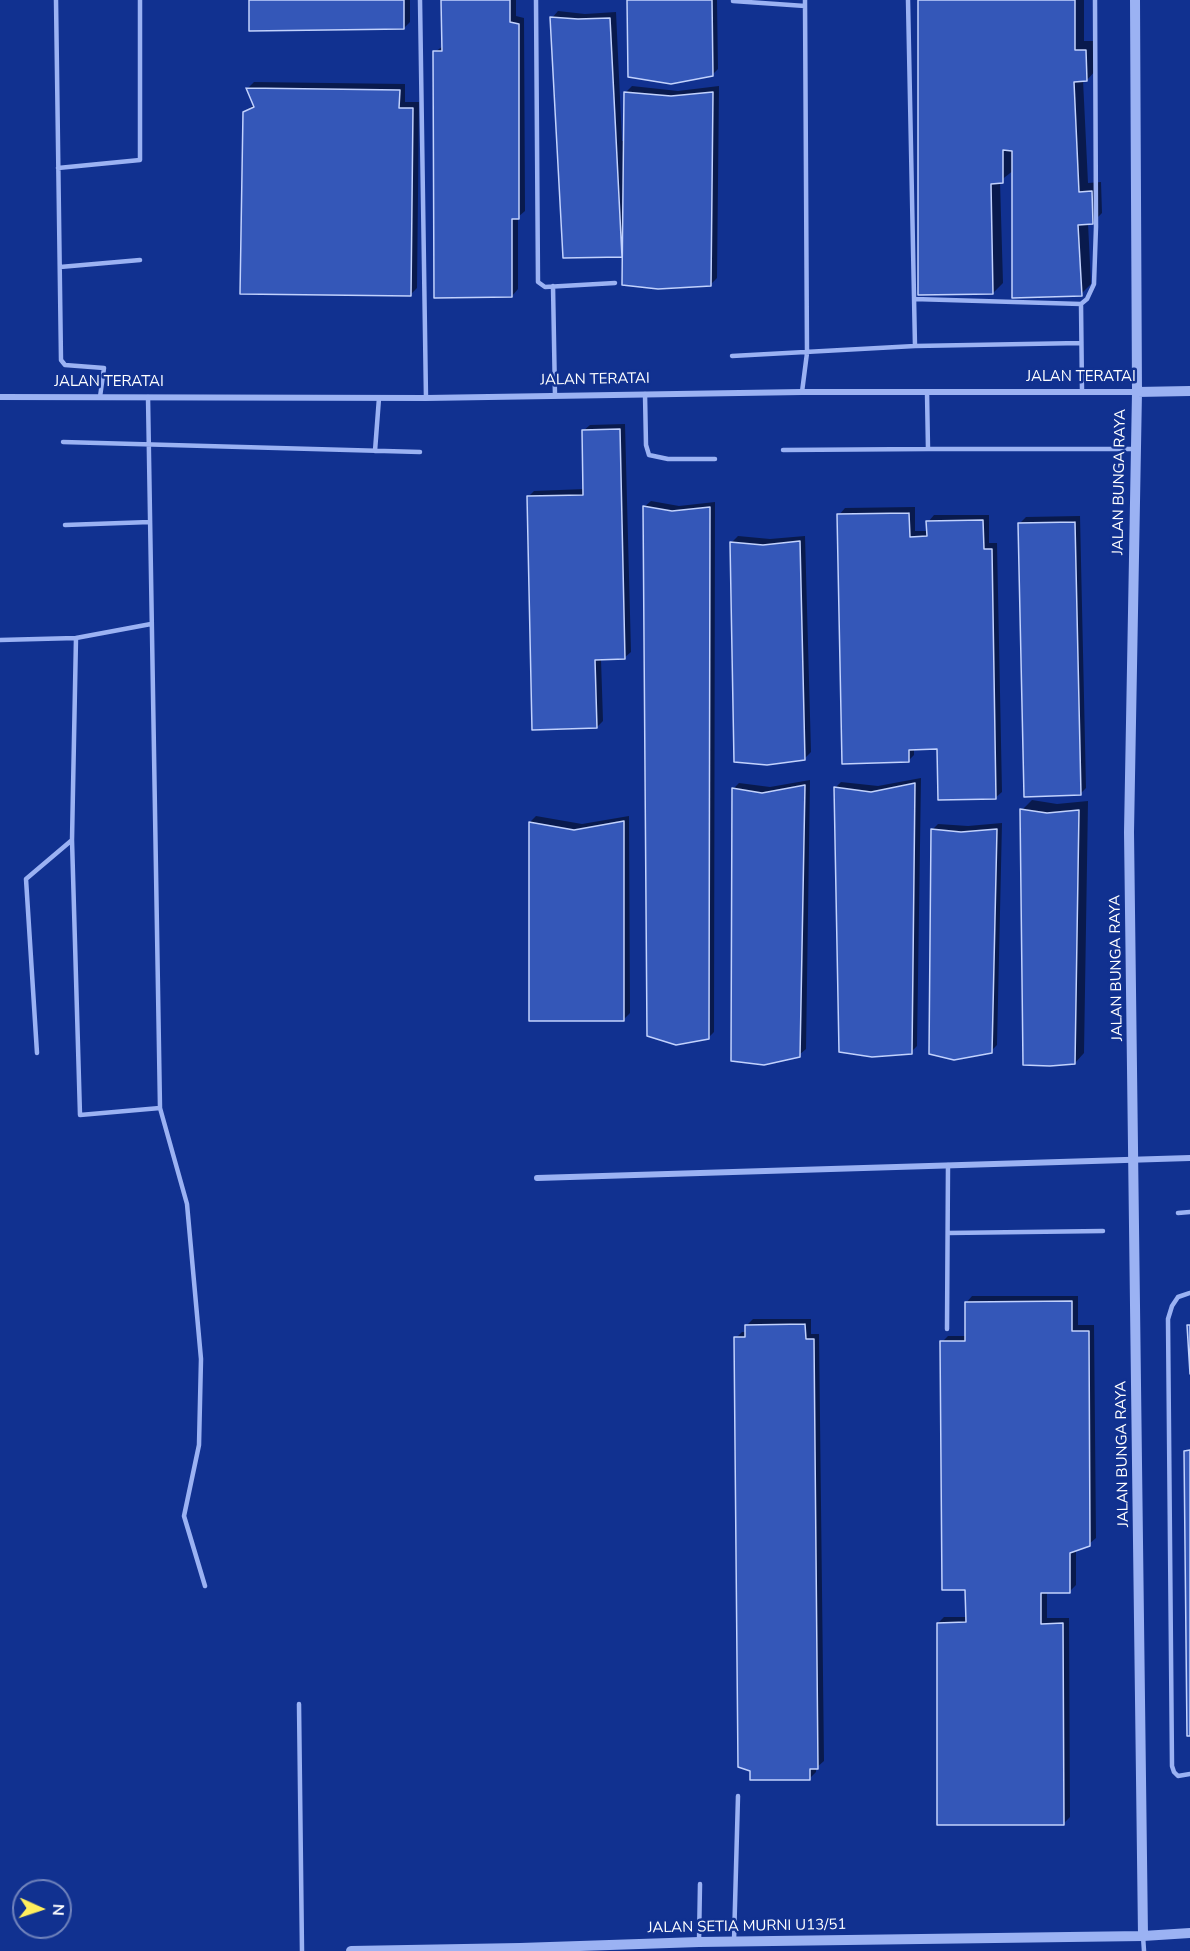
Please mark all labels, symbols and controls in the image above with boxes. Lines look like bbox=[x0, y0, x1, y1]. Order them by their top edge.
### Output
street label: JALAN TERATAI bbox=[1026, 368, 1136, 386]
street label: JALAN TERATAI bbox=[540, 370, 650, 390]
street label: JALAN TERATAI bbox=[54, 373, 164, 391]
street label: JALAN BUNGA RAYA bbox=[1110, 409, 1130, 555]
street label: JALAN BUNGA RAYA bbox=[1107, 895, 1127, 1041]
street label: JALAN BUNGA RAYA bbox=[1113, 1381, 1133, 1527]
north arrow bbox=[12, 1879, 72, 1939]
text: N bbox=[47, 1903, 69, 1916]
street label: JALAN SETIA MURNI U13/51 bbox=[648, 1916, 846, 1938]

